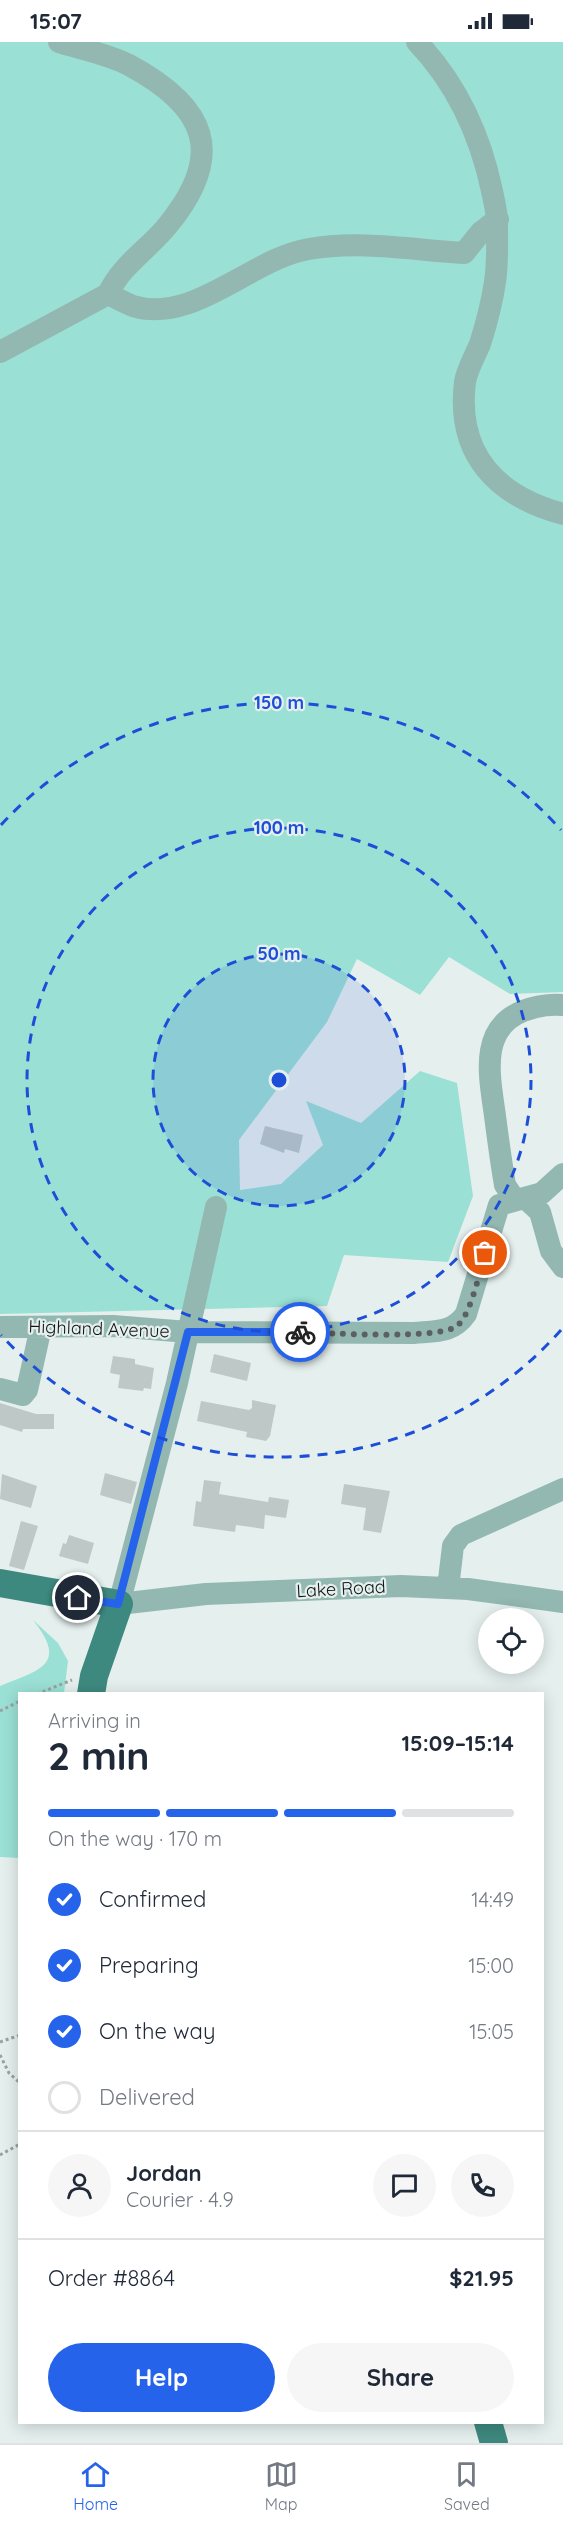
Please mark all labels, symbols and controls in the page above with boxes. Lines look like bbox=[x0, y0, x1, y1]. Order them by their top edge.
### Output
text: 15:07 bbox=[30, 7, 82, 35]
text: 150 m bbox=[254, 691, 304, 714]
text: 100 m bbox=[254, 816, 304, 839]
text: 50 m bbox=[257, 942, 301, 965]
centre of rings bbox=[269, 1070, 289, 1090]
pin bbox=[459, 1227, 510, 1278]
icon: bag bbox=[468, 1236, 501, 1269]
courier bbox=[270, 1302, 330, 1362]
street label: Highland Avenue bbox=[28, 1315, 170, 1342]
icon: bike bbox=[284, 1316, 317, 1349]
pin bbox=[52, 1572, 103, 1623]
street label: Lake Road bbox=[296, 1575, 386, 1602]
icon: home bbox=[61, 1581, 94, 1614]
map controls bbox=[478, 1608, 544, 1674]
button: locate bbox=[478, 1608, 544, 1674]
text: Arriving in bbox=[48, 1708, 141, 1733]
text: 15:09–15:14 bbox=[402, 1729, 514, 1757]
text: 2 min bbox=[48, 1731, 150, 1780]
text: On the way · 170 m bbox=[48, 1826, 222, 1851]
icon: check bbox=[48, 1883, 81, 1916]
text: Confirmed bbox=[99, 1885, 206, 1913]
text: 14:49 bbox=[471, 1887, 514, 1912]
icon: check bbox=[48, 1949, 81, 1982]
text: Preparing bbox=[99, 1951, 199, 1979]
text: 15:00 bbox=[468, 1953, 514, 1978]
icon: check bbox=[48, 2015, 81, 2048]
text: On the way bbox=[99, 2017, 215, 2045]
text: 15:05 bbox=[469, 2019, 514, 2044]
text: Delivered bbox=[99, 2083, 195, 2111]
button: person bbox=[48, 2154, 111, 2217]
button: chat bbox=[373, 2154, 436, 2217]
button: phone bbox=[451, 2154, 514, 2217]
text: Jordan bbox=[126, 2159, 202, 2187]
text: Courier · 4.9 bbox=[126, 2187, 234, 2212]
text: Order #8864 bbox=[48, 2264, 175, 2292]
text: $21.95 bbox=[449, 2264, 514, 2292]
button: Help bbox=[48, 2343, 275, 2412]
button: Share bbox=[287, 2343, 514, 2412]
tab: Home bbox=[73, 2458, 118, 2514]
tab: Map bbox=[265, 2458, 298, 2514]
tab: Saved bbox=[444, 2458, 490, 2514]

